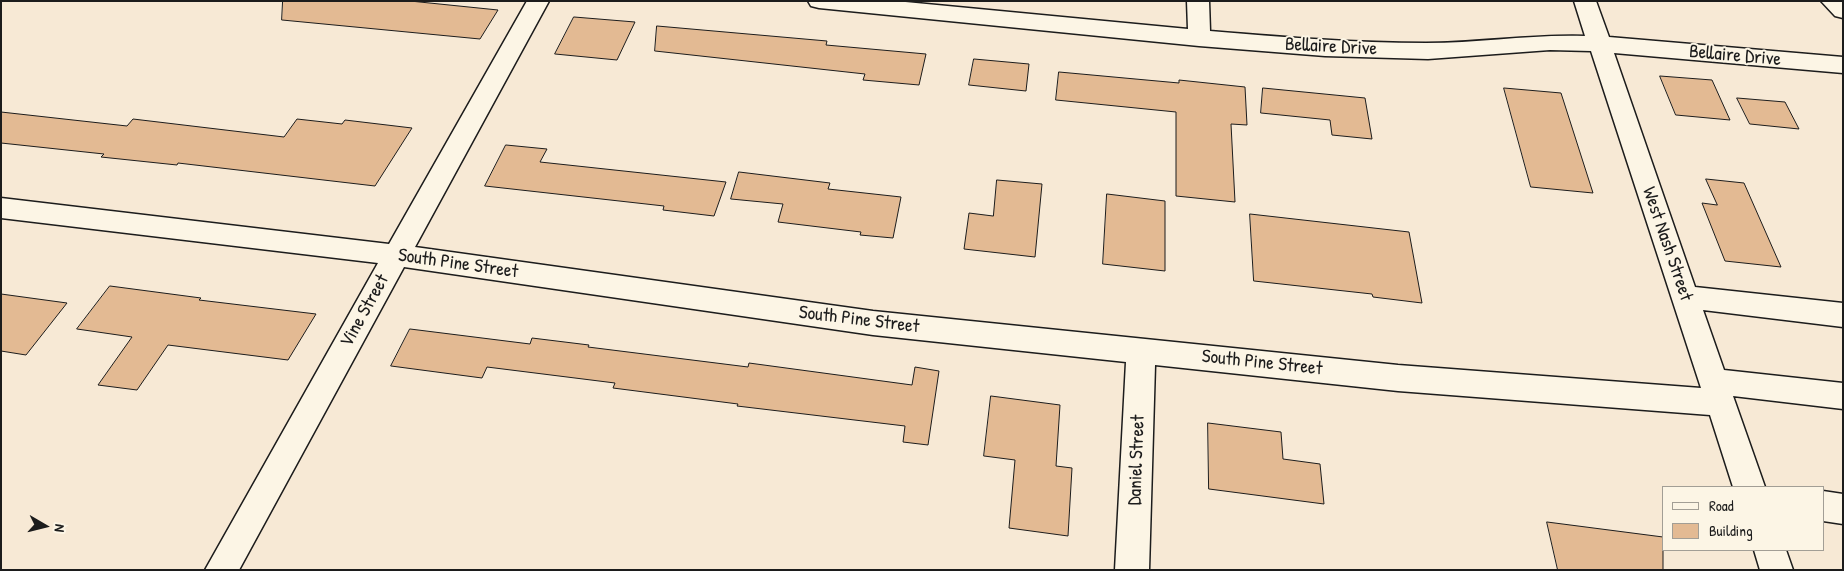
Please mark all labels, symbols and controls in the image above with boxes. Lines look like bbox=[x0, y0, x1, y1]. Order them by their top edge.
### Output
street label: Bellaire Drive bbox=[1284, 33, 1378, 61]
street label: Bellaire Drive bbox=[1688, 41, 1782, 71]
street label: West Nash Street bbox=[1637, 184, 1697, 304]
street label: South Pine Street bbox=[396, 244, 520, 284]
street label: Vine Street bbox=[336, 271, 394, 351]
street label: South Pine Street bbox=[798, 301, 920, 339]
street label: South Pine Street bbox=[1201, 345, 1323, 381]
street label: Daniel Street bbox=[1124, 414, 1150, 506]
legend bbox=[1662, 486, 1824, 551]
text: Road bbox=[1709, 495, 1734, 516]
north arrow bbox=[20, 501, 70, 551]
text: Building bbox=[1709, 520, 1753, 541]
text: N bbox=[50, 523, 70, 533]

